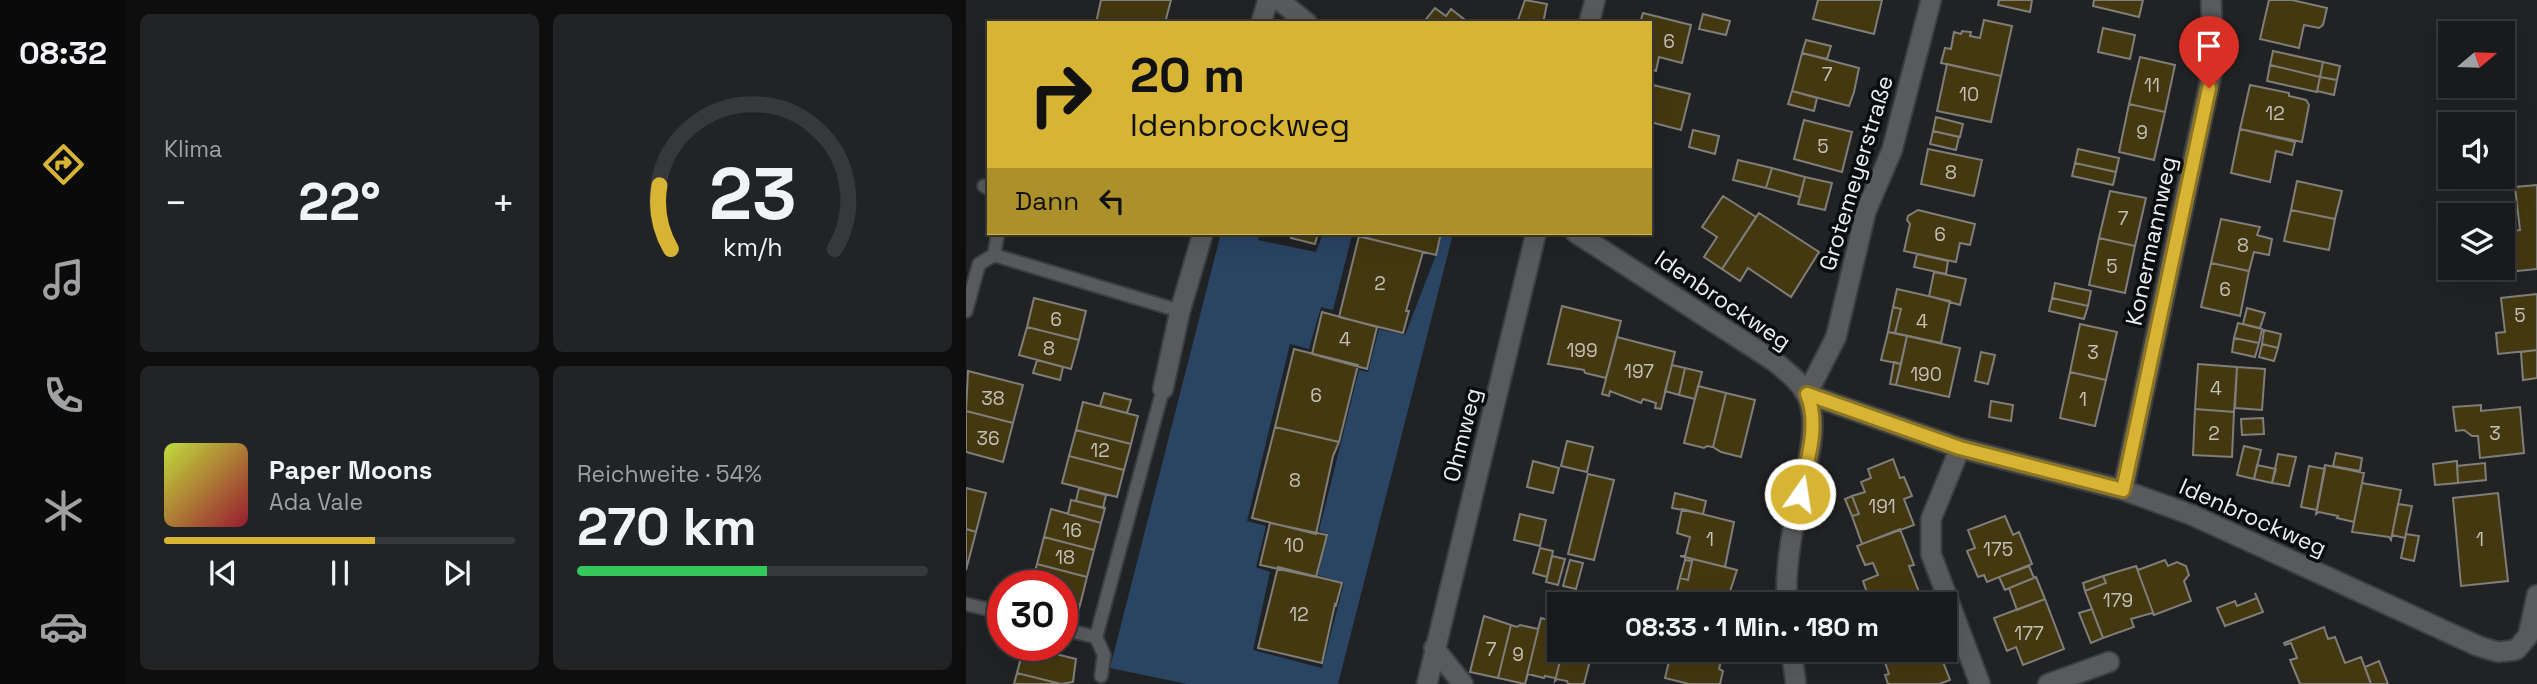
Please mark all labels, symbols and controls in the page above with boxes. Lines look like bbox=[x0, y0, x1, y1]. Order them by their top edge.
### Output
pin bbox=[2179, 16, 2239, 88]
north arrow bbox=[2438, 21, 2515, 98]
map controls bbox=[2438, 21, 2515, 280]
icon: arrive bbox=[2190, 27, 2228, 65]
house number: 6 bbox=[1663, 29, 1675, 54]
text: 08:32 bbox=[19, 33, 107, 73]
text: 20 m bbox=[1130, 44, 1245, 106]
icon: right bbox=[1015, 49, 1106, 140]
house number: 7 bbox=[1822, 62, 1833, 87]
street label: Grotemeyerstraße bbox=[1812, 72, 1900, 274]
house number: 11 bbox=[2144, 73, 2160, 98]
house number: 10 bbox=[1959, 82, 1979, 107]
house number: 12 bbox=[2265, 101, 2285, 126]
text: Idenbrockweg bbox=[1130, 105, 1350, 145]
button: sound bbox=[2438, 112, 2515, 189]
house number: 9 bbox=[2136, 120, 2148, 145]
text: Klima bbox=[164, 134, 222, 164]
house number: 5 bbox=[1817, 134, 1829, 159]
icon: directions bbox=[39, 140, 88, 189]
text: 23 bbox=[709, 147, 796, 240]
street label: Konermannweg bbox=[2118, 154, 2184, 328]
house number: 8 bbox=[1945, 160, 1957, 185]
text: 22° bbox=[298, 169, 381, 235]
text: − bbox=[164, 179, 188, 227]
text: + bbox=[491, 179, 515, 227]
icon: left bbox=[1093, 182, 1131, 220]
text: Dann bbox=[1015, 184, 1079, 218]
button: layers bbox=[2438, 203, 2515, 280]
house number: 7 bbox=[2118, 206, 2129, 231]
house number: 6 bbox=[1934, 222, 1946, 247]
text: km/h bbox=[723, 231, 782, 263]
house number: 8 bbox=[2237, 233, 2249, 258]
street label: Idenbrockweg bbox=[1649, 243, 1797, 357]
house number: 5 bbox=[2106, 254, 2118, 279]
icon: music bbox=[39, 255, 88, 304]
house number: 2 bbox=[1374, 271, 1386, 296]
house number: 6 bbox=[2219, 277, 2231, 302]
house number: 5 bbox=[2514, 303, 2526, 328]
house number: 6 bbox=[1050, 307, 1062, 332]
house number: 4 bbox=[1916, 309, 1928, 334]
house number: 4 bbox=[1339, 327, 1351, 352]
house number: 8 bbox=[1043, 336, 1055, 361]
house number: 199 bbox=[1566, 338, 1598, 363]
house number: 3 bbox=[2087, 340, 2099, 365]
house number: 197 bbox=[1624, 359, 1654, 384]
house number: 190 bbox=[1910, 362, 1942, 387]
icon: phone bbox=[39, 371, 88, 420]
house number: 4 bbox=[2210, 376, 2222, 401]
house number: 6 bbox=[1310, 383, 1322, 408]
street label: Ohmweg bbox=[1436, 385, 1488, 485]
house number: 38 bbox=[981, 386, 1005, 411]
house number: 1 bbox=[2079, 387, 2087, 412]
house number: 2 bbox=[2208, 421, 2220, 446]
house number: 3 bbox=[2489, 421, 2501, 446]
house number: 36 bbox=[976, 426, 1000, 451]
house number: 12 bbox=[1090, 438, 1110, 463]
text: Paper Moons bbox=[269, 453, 432, 487]
position arrow bbox=[1763, 457, 1837, 531]
text: Reichweite · 54% bbox=[577, 459, 762, 489]
house number: 8 bbox=[1289, 468, 1301, 493]
street label: Idenbrockweg bbox=[2175, 471, 2331, 563]
icon: climate bbox=[39, 486, 88, 535]
text: Ada Vale bbox=[269, 487, 363, 517]
text: 270 km bbox=[577, 494, 757, 560]
house number: 191 bbox=[1868, 494, 1896, 519]
house number: 16 bbox=[1062, 518, 1082, 543]
house number: 1 bbox=[1706, 527, 1714, 552]
house number: 1 bbox=[2476, 527, 2484, 552]
house number: 10 bbox=[1284, 533, 1304, 558]
house number: 175 bbox=[1983, 537, 2013, 562]
house number: 18 bbox=[1055, 545, 1075, 570]
icon: previous bbox=[204, 554, 242, 592]
icon: pause bbox=[321, 554, 359, 592]
icon: next bbox=[438, 554, 476, 592]
speed limit sign: 30 bbox=[987, 570, 1078, 661]
house number: 179 bbox=[2103, 588, 2133, 613]
icon: car bbox=[39, 602, 88, 651]
house number: 12 bbox=[1289, 602, 1309, 627]
text: 08:33 · 1 Min. · 180 m bbox=[1625, 610, 1879, 644]
house number: 177 bbox=[2014, 621, 2044, 646]
house number: 7 bbox=[1486, 637, 1497, 662]
house number: 9 bbox=[1512, 642, 1524, 667]

